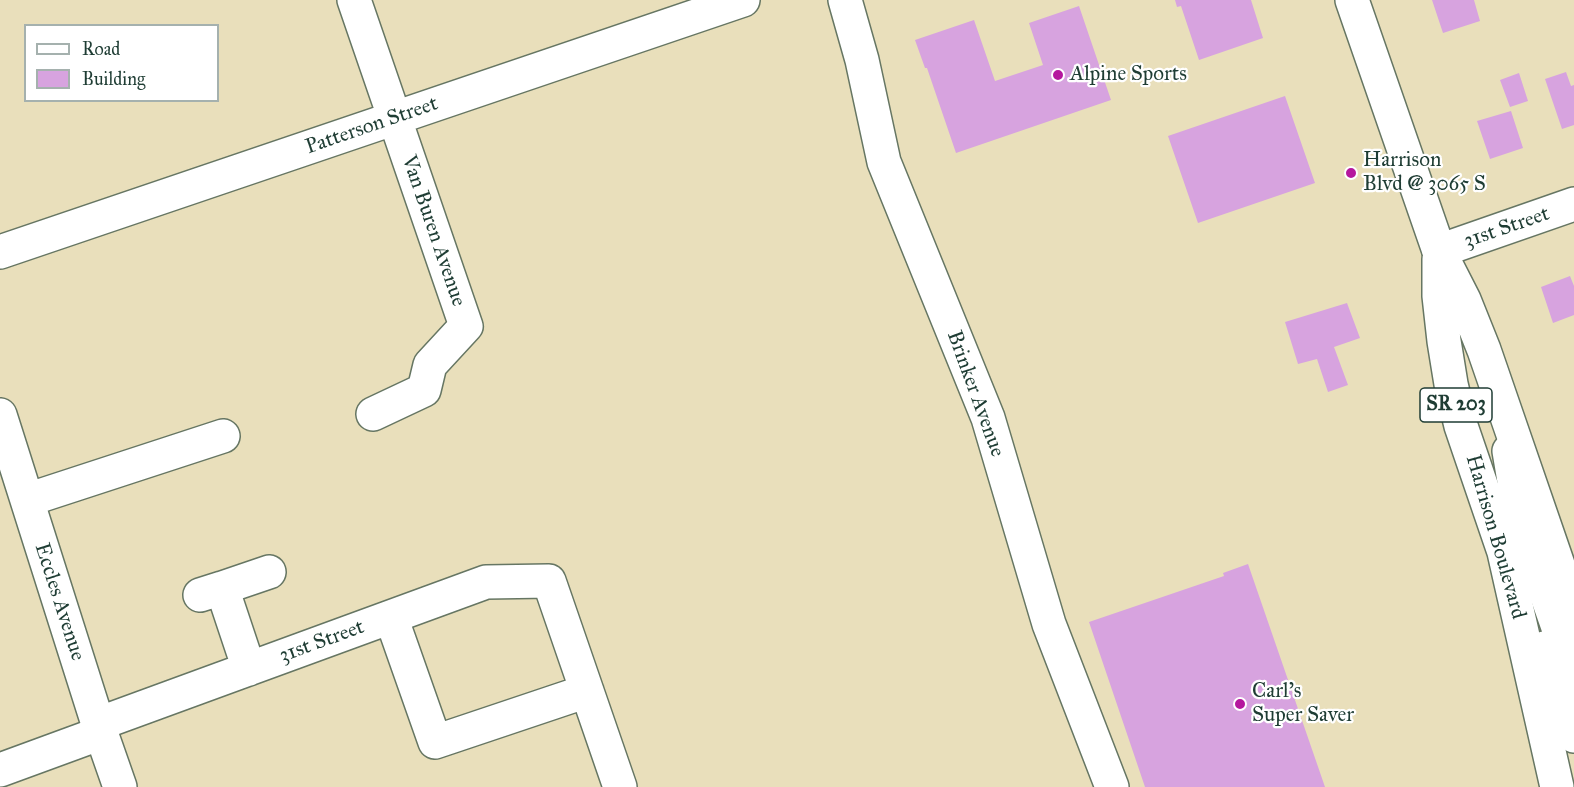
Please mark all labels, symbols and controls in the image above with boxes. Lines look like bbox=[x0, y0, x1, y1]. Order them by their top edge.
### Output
legend bbox=[24, 24, 219, 102]
text: Road bbox=[82, 38, 120, 60]
place label: Alpine Sports bbox=[1070, 62, 1187, 88]
text: Building bbox=[82, 68, 145, 90]
marker: Alpine Sports bbox=[1051, 68, 1065, 82]
street label: Patterson Street bbox=[302, 92, 442, 160]
place label: Harrison Blvd @ 3065 S bbox=[1363, 148, 1486, 198]
street label: Van Buren Avenue bbox=[395, 152, 471, 310]
marker: Harrison Blvd @ 3065 S bbox=[1344, 166, 1358, 180]
street label: 31st Street bbox=[1461, 202, 1553, 254]
street label: Brinker Avenue bbox=[940, 327, 1010, 461]
road number: SR 203 bbox=[1420, 388, 1492, 422]
street label: Harrison Boulevard bbox=[1459, 452, 1531, 622]
street label: Eccles Avenue bbox=[28, 540, 90, 664]
street label: 31st Street bbox=[276, 615, 368, 669]
place label: Carl's Super Saver bbox=[1252, 679, 1354, 729]
marker: Carl's Super Saver bbox=[1233, 697, 1247, 711]

